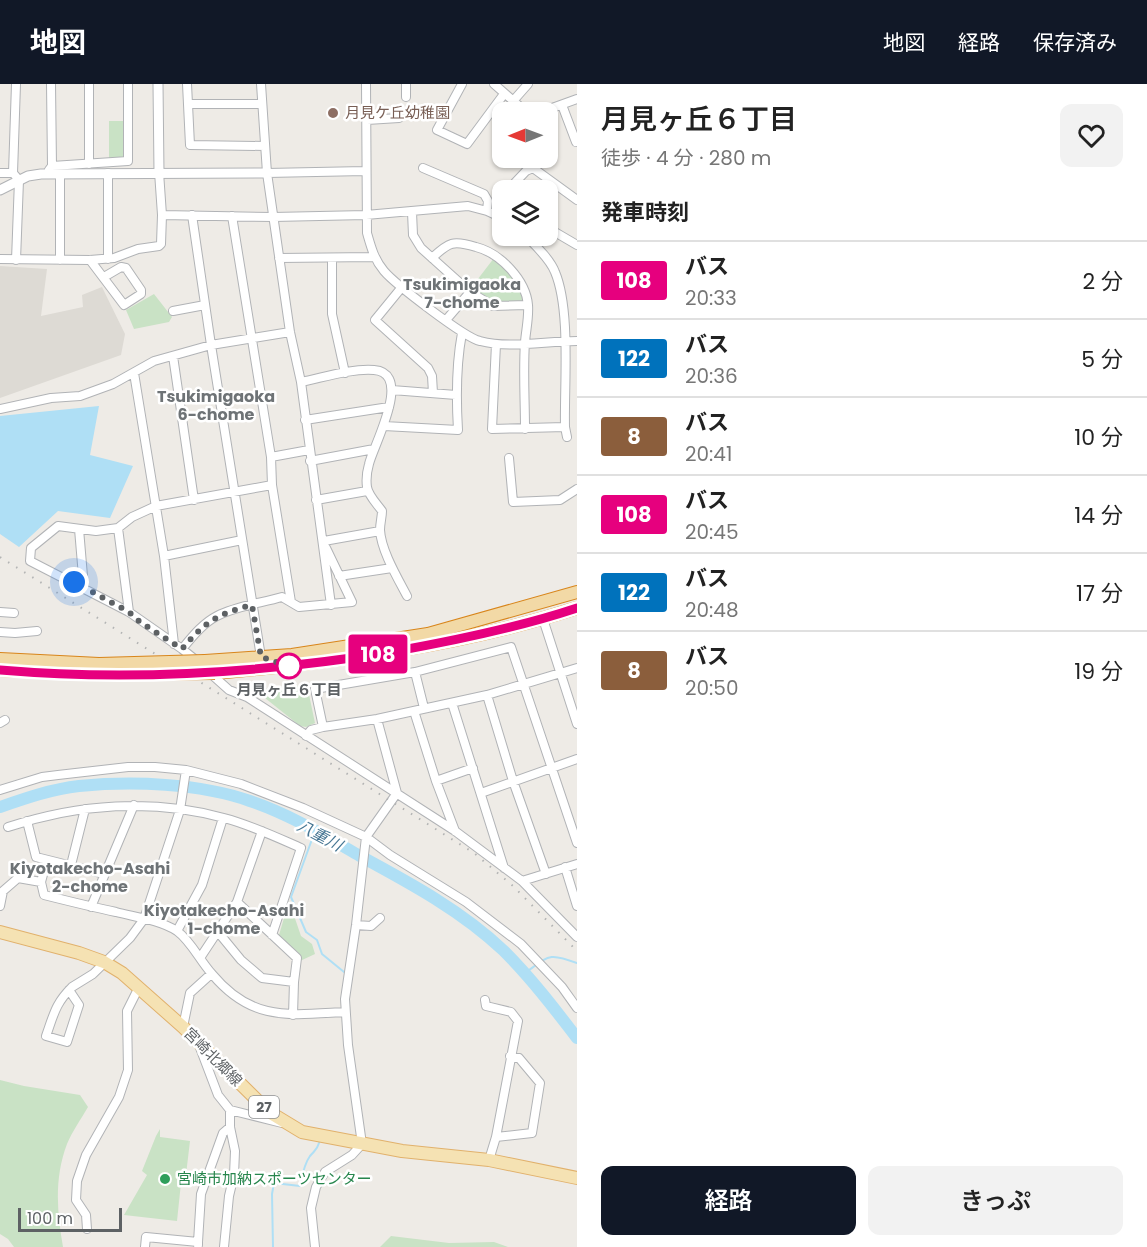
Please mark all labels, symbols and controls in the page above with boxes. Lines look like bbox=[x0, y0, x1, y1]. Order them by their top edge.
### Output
text: 地図 bbox=[30, 23, 86, 62]
text: 地図 bbox=[883, 28, 925, 57]
text: 経路 bbox=[958, 28, 1000, 57]
text: 保存済み bbox=[1033, 28, 1117, 57]
text: 月見ヶ丘６丁目 bbox=[601, 100, 797, 139]
place label: 月見ケ丘幼稚園 bbox=[345, 102, 450, 123]
north arrow bbox=[492, 102, 558, 168]
map controls bbox=[492, 102, 558, 246]
button: heart bbox=[1060, 104, 1123, 167]
marker: 月見ケ丘幼稚園 bbox=[326, 106, 340, 120]
text: 徒歩 · 4 分 · 280 m bbox=[601, 144, 771, 172]
button: layers bbox=[492, 180, 558, 246]
text: 発車時刻 bbox=[601, 197, 689, 228]
text: バス bbox=[685, 251, 729, 282]
text: 108 bbox=[616, 266, 652, 295]
text: 2 分 bbox=[1082, 266, 1123, 297]
district label: Tsukimigaoka 7-chome bbox=[403, 273, 521, 314]
text: 20:33 bbox=[685, 284, 737, 312]
text: バス bbox=[685, 329, 729, 360]
text: 122 bbox=[618, 344, 650, 373]
text: 5 分 bbox=[1081, 344, 1123, 375]
text: 20:36 bbox=[685, 362, 738, 390]
district label: Tsukimigaoka 6-chome bbox=[157, 385, 275, 426]
text: バス bbox=[685, 407, 729, 438]
text: 8 bbox=[627, 422, 641, 451]
text: 10 分 bbox=[1074, 422, 1123, 453]
text: 20:41 bbox=[685, 440, 732, 468]
text: バス bbox=[685, 485, 729, 516]
text: 108 bbox=[616, 500, 652, 529]
text: 14 分 bbox=[1074, 500, 1123, 531]
text: 20:45 bbox=[685, 518, 738, 546]
text: バス bbox=[685, 563, 729, 594]
your location bbox=[59, 567, 89, 597]
text: 122 bbox=[618, 578, 650, 607]
text: 17 分 bbox=[1076, 578, 1123, 609]
text: 20:48 bbox=[685, 596, 739, 624]
line badge: 108 bbox=[344, 634, 412, 674]
text: 108 bbox=[360, 640, 396, 669]
text: バス bbox=[685, 641, 729, 672]
marker: 月見ヶ丘６丁目 bbox=[276, 653, 302, 679]
text: 8 bbox=[627, 656, 641, 685]
text: 19 分 bbox=[1074, 656, 1123, 687]
text: 20:50 bbox=[685, 674, 738, 702]
place label: 月見ヶ丘６丁目 bbox=[236, 679, 342, 700]
water label: 八重川 bbox=[293, 814, 348, 858]
district label: Kiyotakecho-Asahi 2-chome bbox=[10, 857, 170, 898]
district label: Kiyotakecho-Asahi 1-chome bbox=[144, 899, 304, 940]
street label: 宮崎北郷線 bbox=[179, 1023, 247, 1091]
road number: 27 bbox=[249, 1096, 279, 1118]
button: 経路 bbox=[601, 1166, 856, 1235]
button: きっぷ bbox=[868, 1166, 1123, 1235]
place label: 宮崎市加納スポーツセンター bbox=[177, 1168, 372, 1189]
marker: 宮崎市加納スポーツセンター bbox=[158, 1172, 172, 1186]
scale bar bbox=[18, 1205, 122, 1232]
text: 100 m bbox=[27, 1207, 73, 1230]

